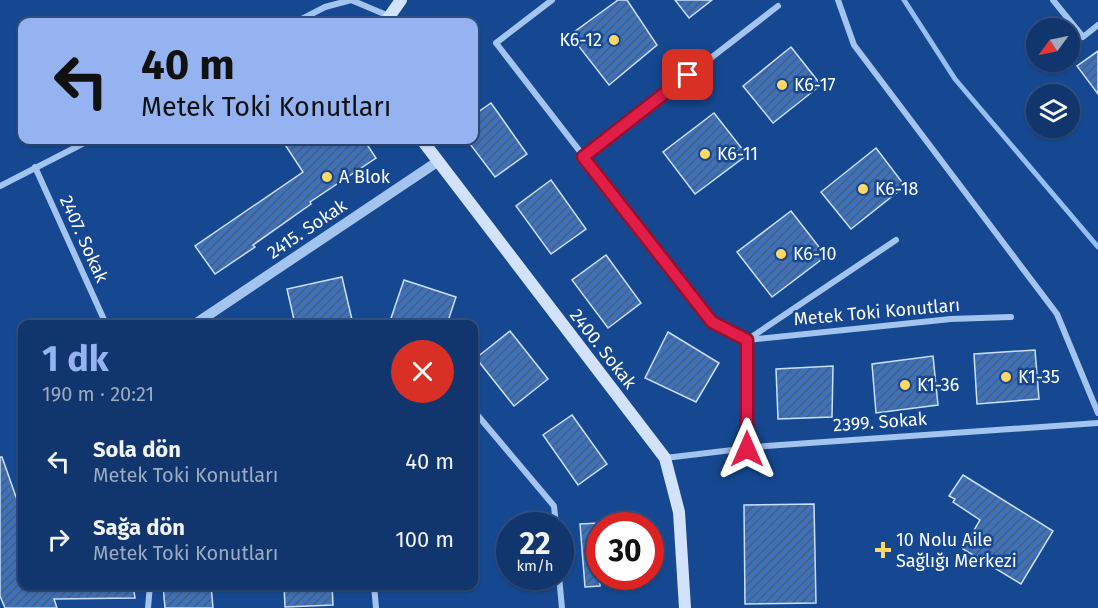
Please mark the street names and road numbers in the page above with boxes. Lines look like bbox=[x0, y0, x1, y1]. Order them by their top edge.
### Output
street label: 2407. Sokak bbox=[55, 192, 113, 287]
street label: 2415. Sokak bbox=[263, 194, 352, 264]
street label: Metek Toki Konutları bbox=[793, 294, 961, 330]
street label: 2400. Sokak bbox=[565, 305, 642, 394]
street label: 2399. Sokak bbox=[832, 408, 928, 436]

